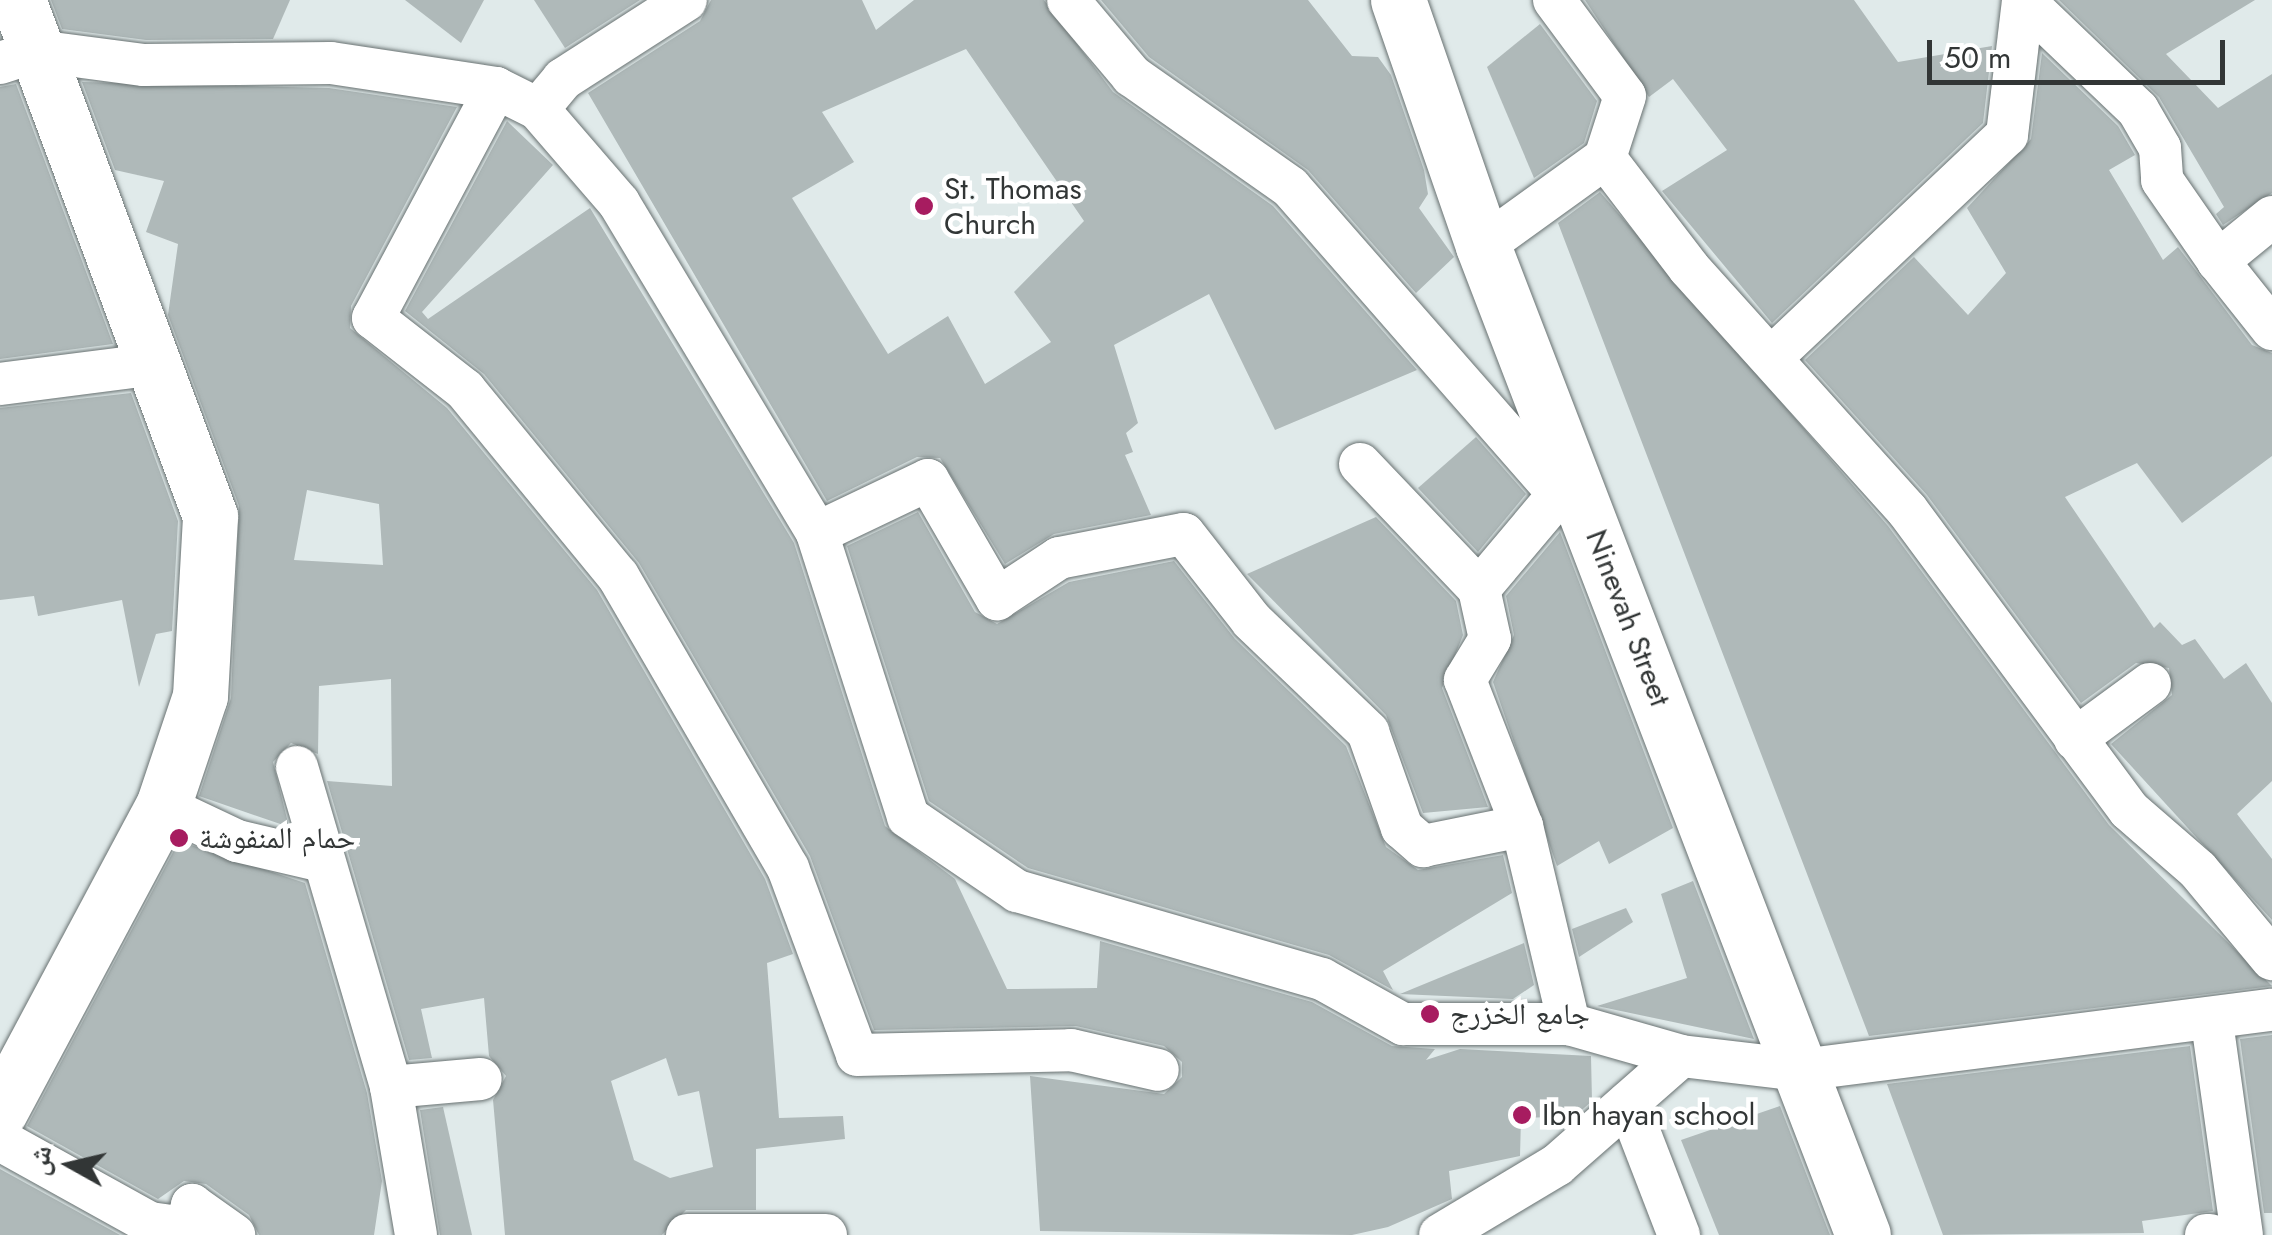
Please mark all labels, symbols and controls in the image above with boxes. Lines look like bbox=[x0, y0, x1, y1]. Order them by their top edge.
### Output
scale bar bbox=[1932, 20, 2230, 82]
text: 50 m bbox=[1944, 36, 2011, 79]
place label: St. Thomas Church bbox=[944, 171, 1082, 242]
marker: St. Thomas Church bbox=[913, 195, 935, 217]
street label: Ninevah Street bbox=[1578, 525, 1678, 711]
place label: حمام المنفوشة bbox=[199, 820, 355, 856]
marker: حمام المنفوشة bbox=[168, 827, 190, 849]
place label: جامع الخزرج bbox=[1450, 996, 1590, 1032]
marker: جامع الخزرج bbox=[1419, 1003, 1441, 1025]
place label: Ibn hayan school bbox=[1542, 1097, 1755, 1133]
marker: Ibn hayan school bbox=[1511, 1104, 1533, 1126]
north arrow bbox=[20, 1115, 120, 1215]
text: ش bbox=[17, 1143, 62, 1178]

